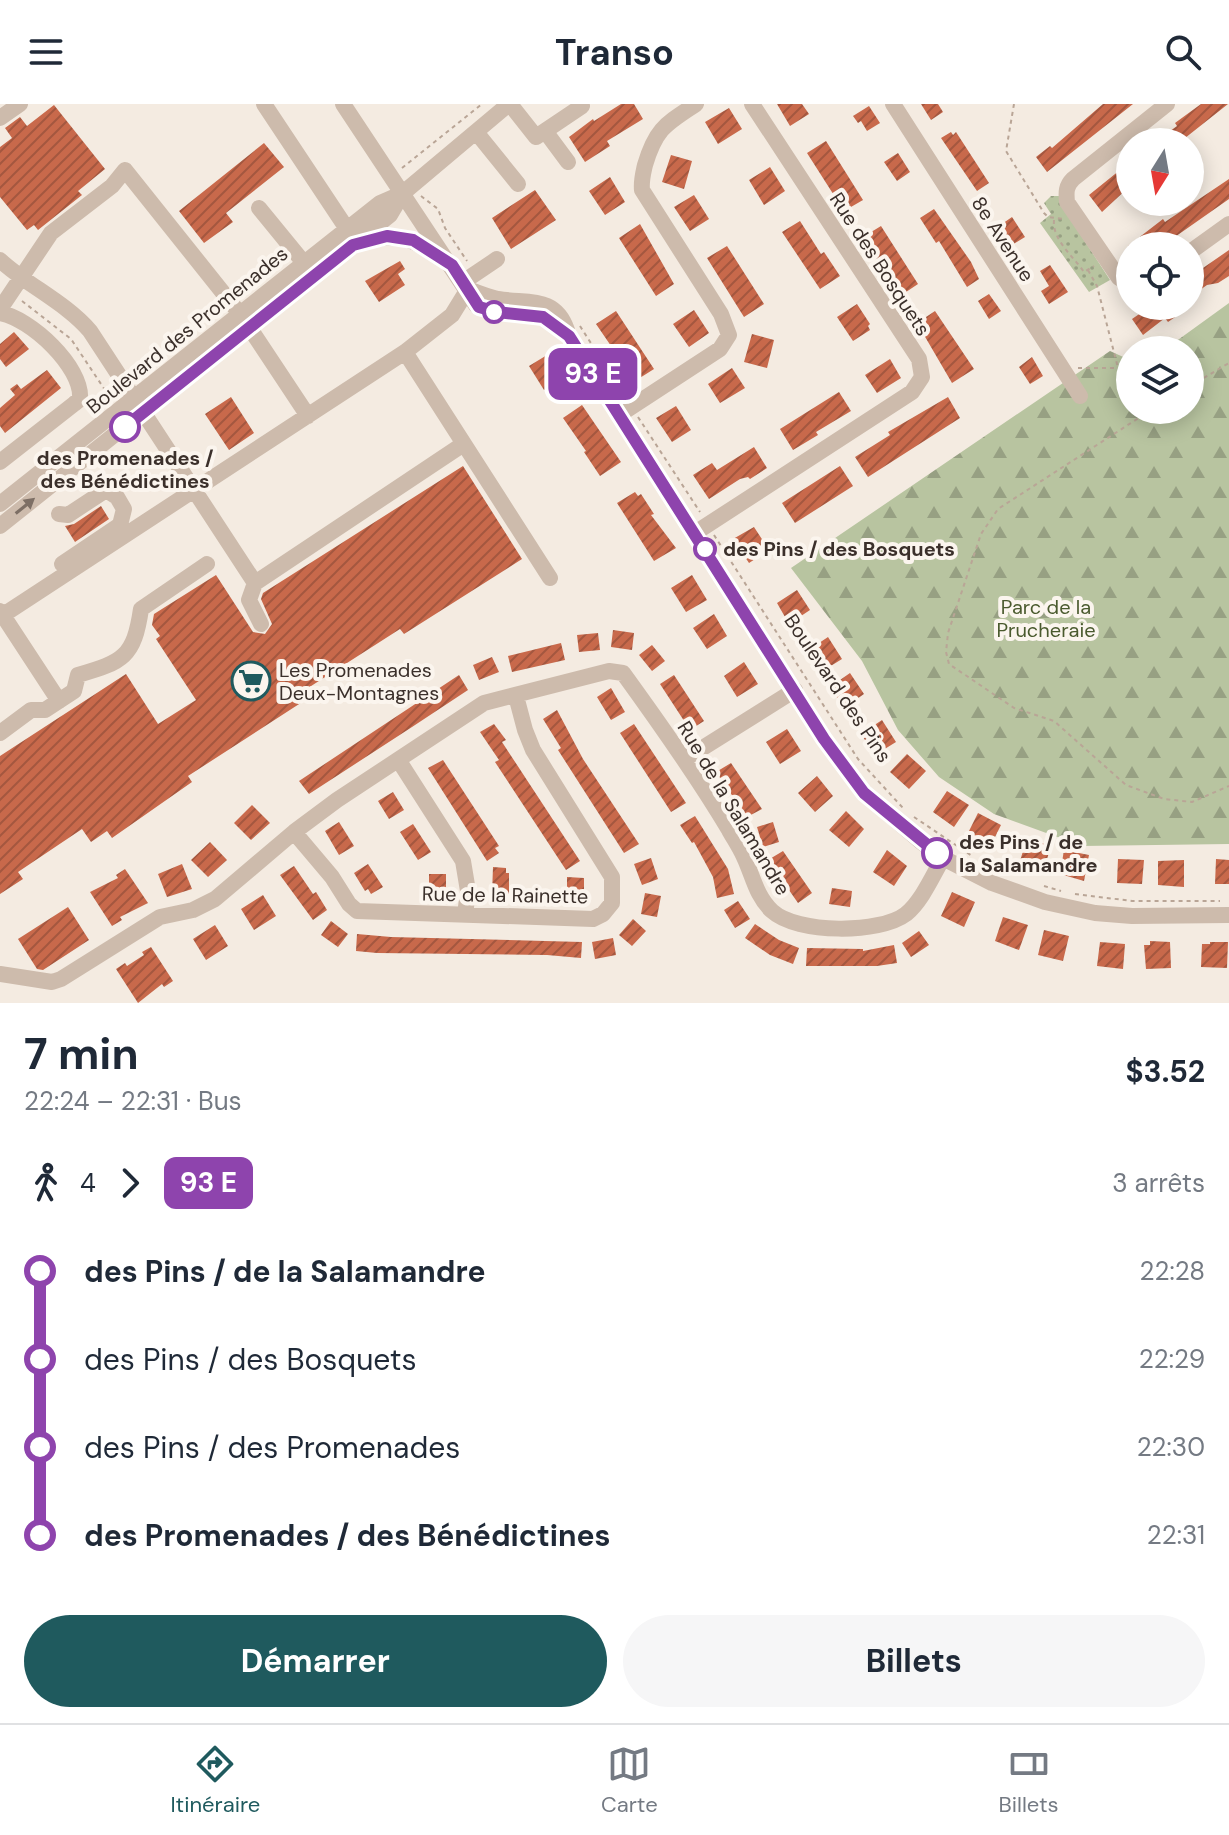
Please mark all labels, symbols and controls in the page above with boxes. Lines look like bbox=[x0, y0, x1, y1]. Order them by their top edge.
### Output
text: Transo bbox=[555, 29, 674, 76]
icon: menu bbox=[24, 30, 68, 74]
icon: search bbox=[1161, 30, 1205, 74]
north arrow bbox=[1116, 128, 1204, 216]
map controls bbox=[1116, 128, 1204, 424]
street label: Rue des Bosquets bbox=[824, 187, 936, 341]
street label: 8e Avenue bbox=[966, 191, 1040, 287]
button: locate bbox=[1116, 232, 1204, 320]
street label: Boulevard des Promenades bbox=[81, 241, 293, 419]
unlabelled marker bbox=[483, 301, 505, 323]
button: layers bbox=[1116, 336, 1204, 424]
line badge: 93 E bbox=[537, 348, 649, 400]
text: 93 E bbox=[564, 355, 622, 392]
marker: des Promenades / des Bénédictines bbox=[110, 412, 140, 442]
place label: des Promenades / des Bénédictines bbox=[37, 445, 214, 494]
one-way arrow bbox=[15, 498, 35, 515]
place label: des Pins / des Bosquets bbox=[723, 536, 955, 562]
marker: des Pins / des Bosquets bbox=[694, 538, 716, 560]
park label: Parc de la Prucheraie bbox=[996, 594, 1096, 643]
street label: Boulevard des Pins bbox=[779, 609, 897, 767]
place label: Les Promenades Deux-Montagnes bbox=[279, 657, 439, 706]
supermarket icon: Les Promenades Deux-Montagnes bbox=[230, 660, 272, 702]
street label: Rue de la Salamandre bbox=[672, 716, 796, 900]
place label: des Pins / de la Salamandre bbox=[959, 829, 1098, 878]
marker: des Pins / de la Salamandre bbox=[922, 838, 952, 868]
street label: Rue de la Rainette bbox=[422, 881, 588, 909]
text: 7 min bbox=[24, 1025, 139, 1083]
text: $3.52 bbox=[1125, 1052, 1205, 1091]
text: 22:24 – 22:31 · Bus bbox=[24, 1084, 242, 1118]
icon: walk bbox=[24, 1161, 68, 1205]
icon: forward bbox=[108, 1161, 152, 1205]
text: 93 E bbox=[180, 1164, 237, 1201]
text: 4 bbox=[80, 1166, 96, 1200]
text: 3 arrêts bbox=[1112, 1166, 1205, 1200]
text: des Pins / de la Salamandre bbox=[84, 1252, 486, 1291]
text: 22:28 bbox=[1139, 1254, 1205, 1288]
text: des Pins / des Bosquets bbox=[84, 1340, 417, 1379]
text: 22:29 bbox=[1139, 1342, 1205, 1376]
text: des Pins / des Promenades bbox=[84, 1428, 460, 1467]
text: 22:30 bbox=[1137, 1430, 1205, 1464]
text: des Promenades / des Bénédictines bbox=[84, 1516, 611, 1555]
text: 22:31 bbox=[1147, 1518, 1205, 1552]
button: Démarrer bbox=[24, 1615, 607, 1707]
button: Billets bbox=[623, 1615, 1205, 1707]
tab: Itinéraire bbox=[170, 1742, 260, 1819]
tab: Carte bbox=[601, 1742, 658, 1819]
tab: Billets bbox=[998, 1742, 1059, 1819]

